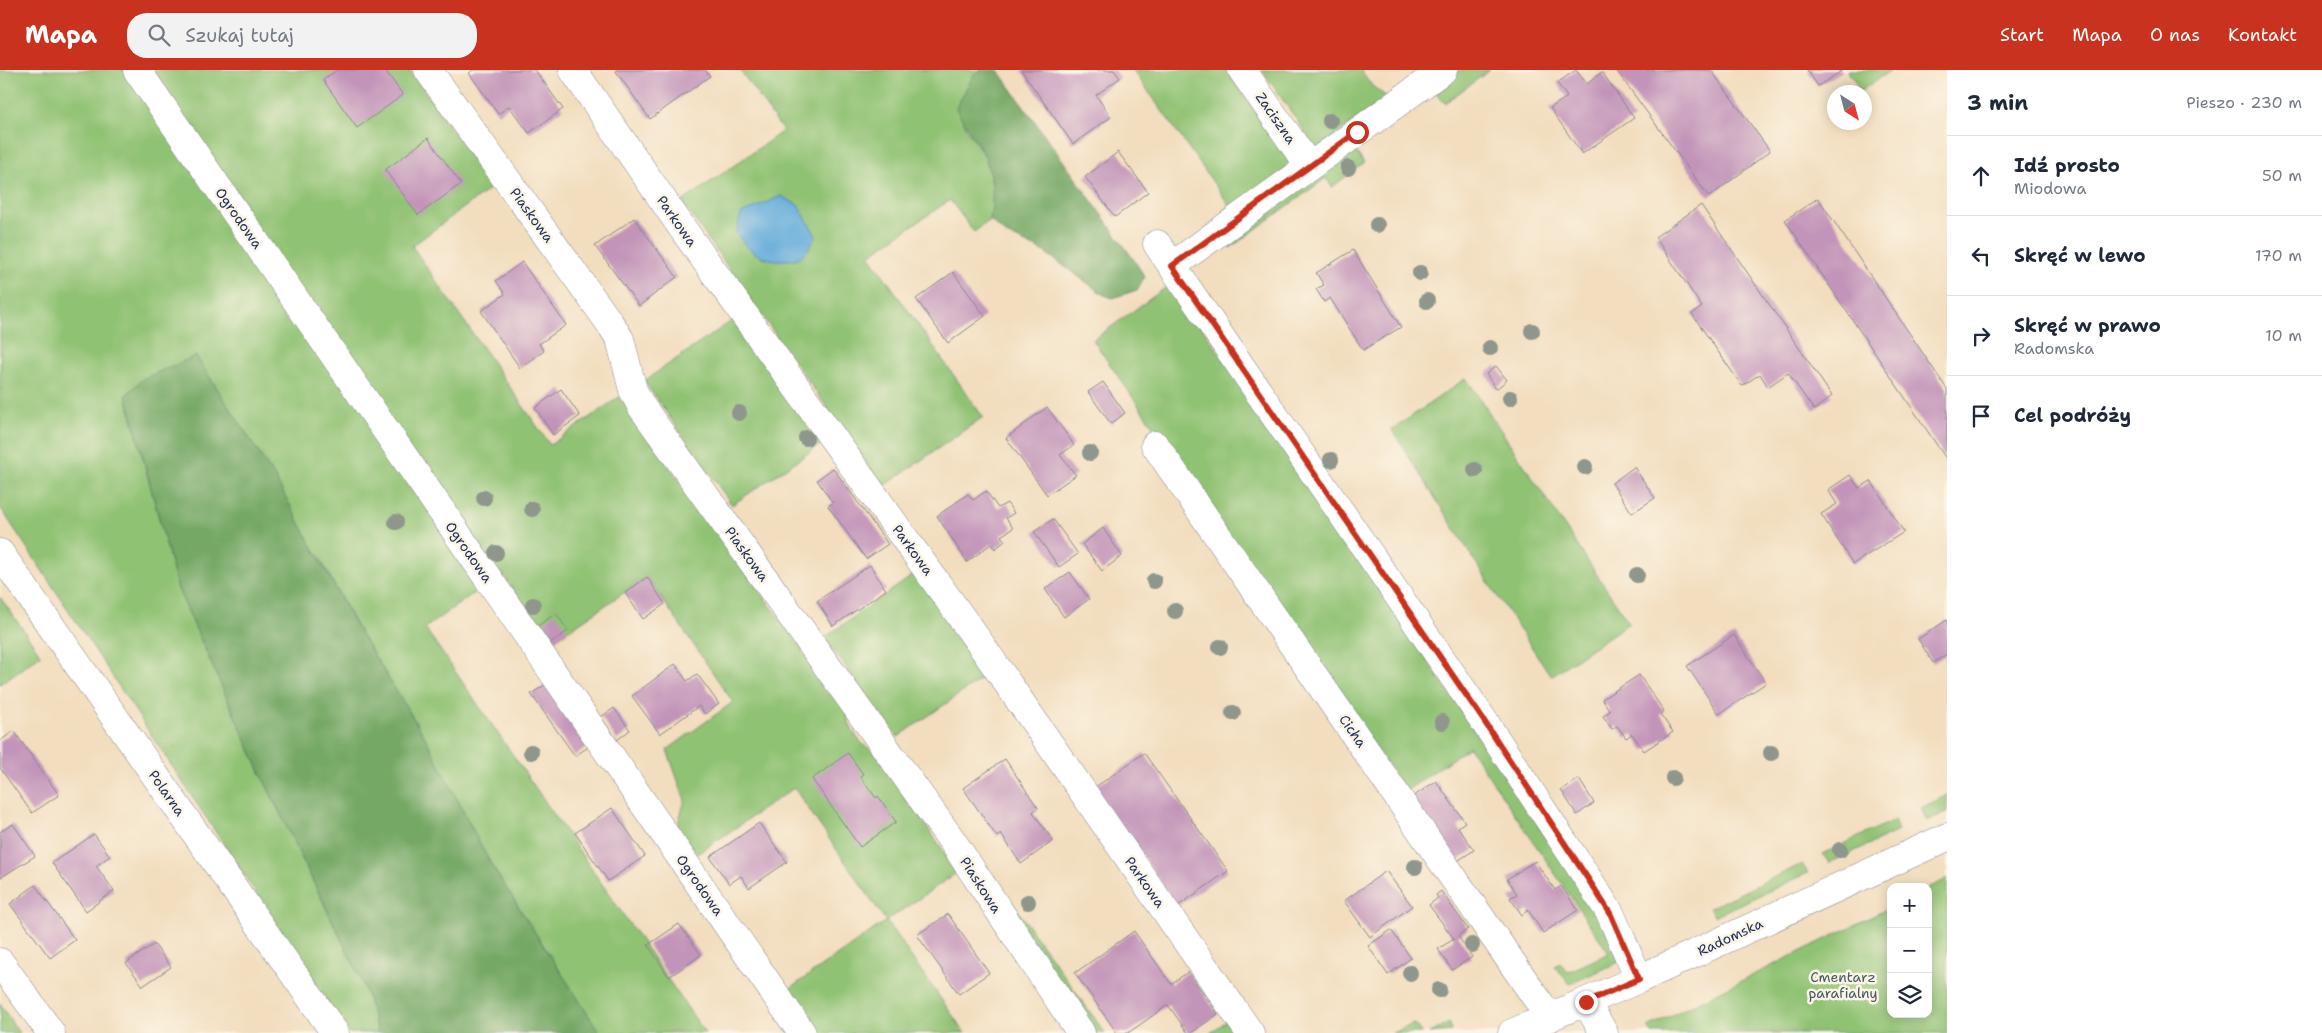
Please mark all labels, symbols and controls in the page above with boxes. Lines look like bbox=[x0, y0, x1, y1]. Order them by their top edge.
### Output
search box bbox=[127, 13, 477, 58]
text: Mapa bbox=[25, 19, 97, 51]
icon: search bbox=[145, 21, 173, 49]
text: Szukaj tutaj bbox=[185, 23, 294, 48]
text: Start bbox=[2000, 23, 2044, 47]
text: Mapa bbox=[2072, 23, 2122, 47]
text: O nas bbox=[2150, 23, 2200, 47]
text: Kontakt bbox=[2228, 23, 2297, 47]
north arrow bbox=[1827, 85, 1872, 130]
street label: Zaciszna bbox=[1252, 89, 1300, 148]
text: 3 min bbox=[1967, 89, 2028, 117]
text: Pieszo · 230 m bbox=[2186, 92, 2302, 113]
route start bbox=[1346, 121, 1369, 144]
text: Idź prosto bbox=[2014, 153, 2120, 178]
icon: ahead bbox=[1967, 162, 1995, 190]
text: 50 m bbox=[2262, 165, 2302, 186]
text: Miodowa bbox=[2014, 178, 2086, 199]
street label: Ogrodowa bbox=[211, 184, 267, 252]
street label: Piaskowa bbox=[506, 184, 558, 246]
street label: Parkowa bbox=[653, 192, 701, 250]
icon: left bbox=[1967, 242, 1995, 270]
text: Skręć w lewo bbox=[2014, 243, 2146, 268]
text: 170 m bbox=[2255, 245, 2302, 266]
text: Skręć w prawo bbox=[2014, 313, 2161, 338]
icon: right bbox=[1967, 322, 1995, 350]
text: 10 m bbox=[2265, 325, 2302, 346]
text: Radomska bbox=[2014, 338, 2094, 359]
icon: arrive bbox=[1967, 402, 1995, 430]
text: Cel podróży bbox=[2014, 403, 2131, 428]
street label: Ogrodowa bbox=[441, 518, 497, 586]
street label: Parkowa bbox=[889, 521, 938, 579]
street label: Piaskowa bbox=[721, 523, 773, 585]
street label: Cicha bbox=[1335, 711, 1371, 751]
street label: Polarna bbox=[145, 766, 189, 820]
street label: Ogrodowa bbox=[672, 851, 728, 919]
street label: Piaskowa bbox=[956, 853, 1006, 917]
street label: Parkowa bbox=[1121, 853, 1169, 911]
map controls bbox=[1887, 883, 1932, 1018]
button: + bbox=[1887, 883, 1932, 928]
street label: Radomska bbox=[1694, 914, 1766, 960]
button: − bbox=[1887, 928, 1932, 973]
park label: Cmentarz parafialny bbox=[1808, 968, 1878, 1002]
button: layers bbox=[1887, 973, 1932, 1018]
route end bbox=[1575, 991, 1598, 1014]

